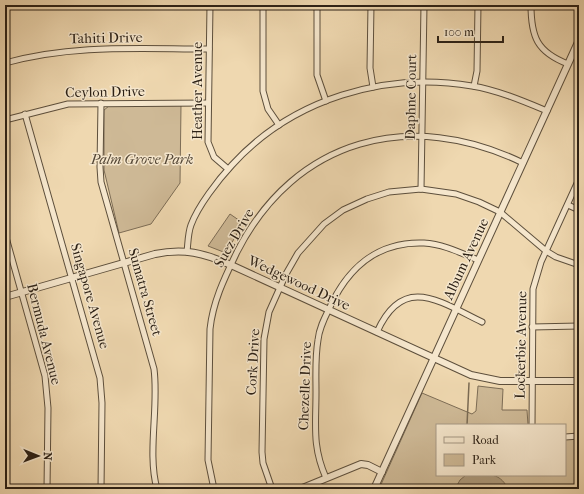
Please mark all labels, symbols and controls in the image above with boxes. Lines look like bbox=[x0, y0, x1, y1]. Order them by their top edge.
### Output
scale bar bbox=[438, 18, 503, 44]
text: 100 m bbox=[444, 25, 474, 39]
street label: Tahiti Drive bbox=[69, 29, 143, 47]
street label: Heather Avenue bbox=[189, 42, 206, 140]
street label: Daphne Court bbox=[402, 54, 420, 140]
street label: Ceylon Drive bbox=[65, 83, 145, 101]
park label: Palm Grove Park bbox=[90, 151, 193, 168]
street label: Suez Drive bbox=[210, 205, 258, 271]
street label: Album Avenue bbox=[439, 216, 492, 303]
street label: Singapore Avenue bbox=[67, 241, 113, 351]
street label: Sumatra Street bbox=[124, 246, 166, 338]
street label: Wedgewood Drive bbox=[244, 251, 353, 314]
street label: Bermuda Avenue bbox=[23, 282, 65, 386]
street label: Lockerbie Avenue bbox=[512, 291, 530, 399]
street label: Cork Drive bbox=[243, 328, 263, 396]
street label: Chezelle Drive bbox=[295, 341, 315, 431]
legend bbox=[436, 424, 566, 476]
text: Road bbox=[472, 433, 499, 447]
north arrow bbox=[18, 436, 58, 476]
text: N bbox=[41, 452, 54, 461]
text: Park bbox=[472, 453, 497, 467]

